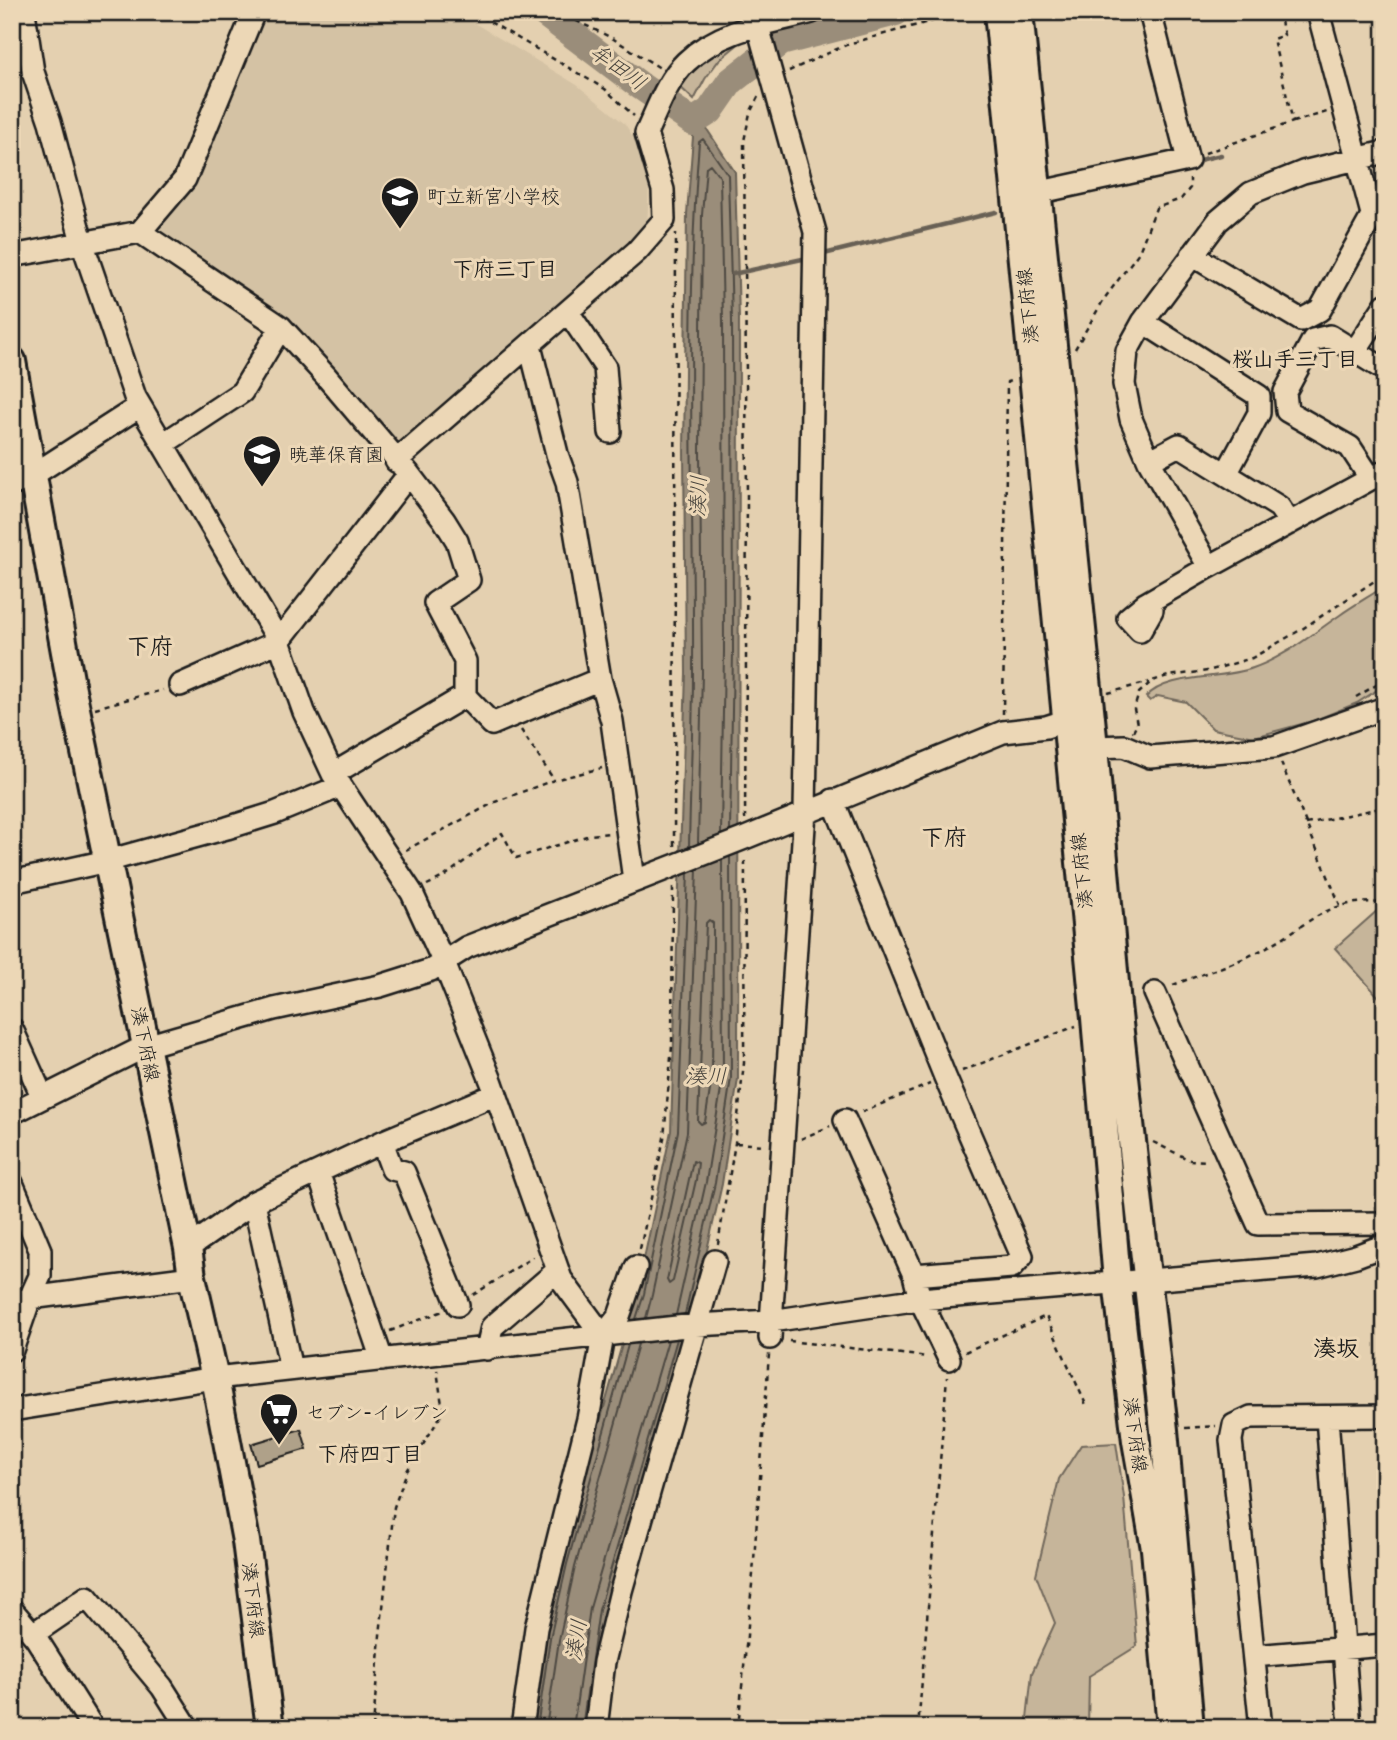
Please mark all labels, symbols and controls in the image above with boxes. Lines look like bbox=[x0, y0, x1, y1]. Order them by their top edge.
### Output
water label: 牟田川 bbox=[584, 34, 654, 97]
school or university icon: 町立新宮小学校 bbox=[379, 175, 421, 230]
place label: 町立新宮小学校 bbox=[427, 181, 560, 209]
district label: 下府三丁目 bbox=[453, 251, 558, 283]
street label: 湊下府線 bbox=[1008, 267, 1044, 345]
district label: 桜山手三丁目 bbox=[1232, 341, 1358, 373]
school or university icon: 暁華保育園 bbox=[241, 433, 283, 488]
place label: 暁華保育園 bbox=[289, 439, 384, 467]
water label: 湊川 bbox=[679, 474, 713, 517]
district label: 下府 bbox=[127, 627, 173, 662]
district label: 下府 bbox=[921, 818, 967, 853]
street label: 湊下府線 bbox=[1062, 832, 1098, 910]
street label: 湊下府線 bbox=[125, 1004, 169, 1084]
water label: 湊川 bbox=[685, 1058, 727, 1090]
district label: 湊坂 bbox=[1313, 1329, 1359, 1364]
supermarket icon: セブン-イレブン bbox=[258, 1391, 300, 1446]
street label: 湊下府線 bbox=[1118, 1395, 1156, 1474]
place label: セブン-イレブン bbox=[306, 1397, 448, 1425]
district label: 下府四丁目 bbox=[318, 1436, 423, 1468]
street label: 湊下府線 bbox=[236, 1560, 274, 1639]
water label: 湊川 bbox=[555, 1616, 593, 1663]

